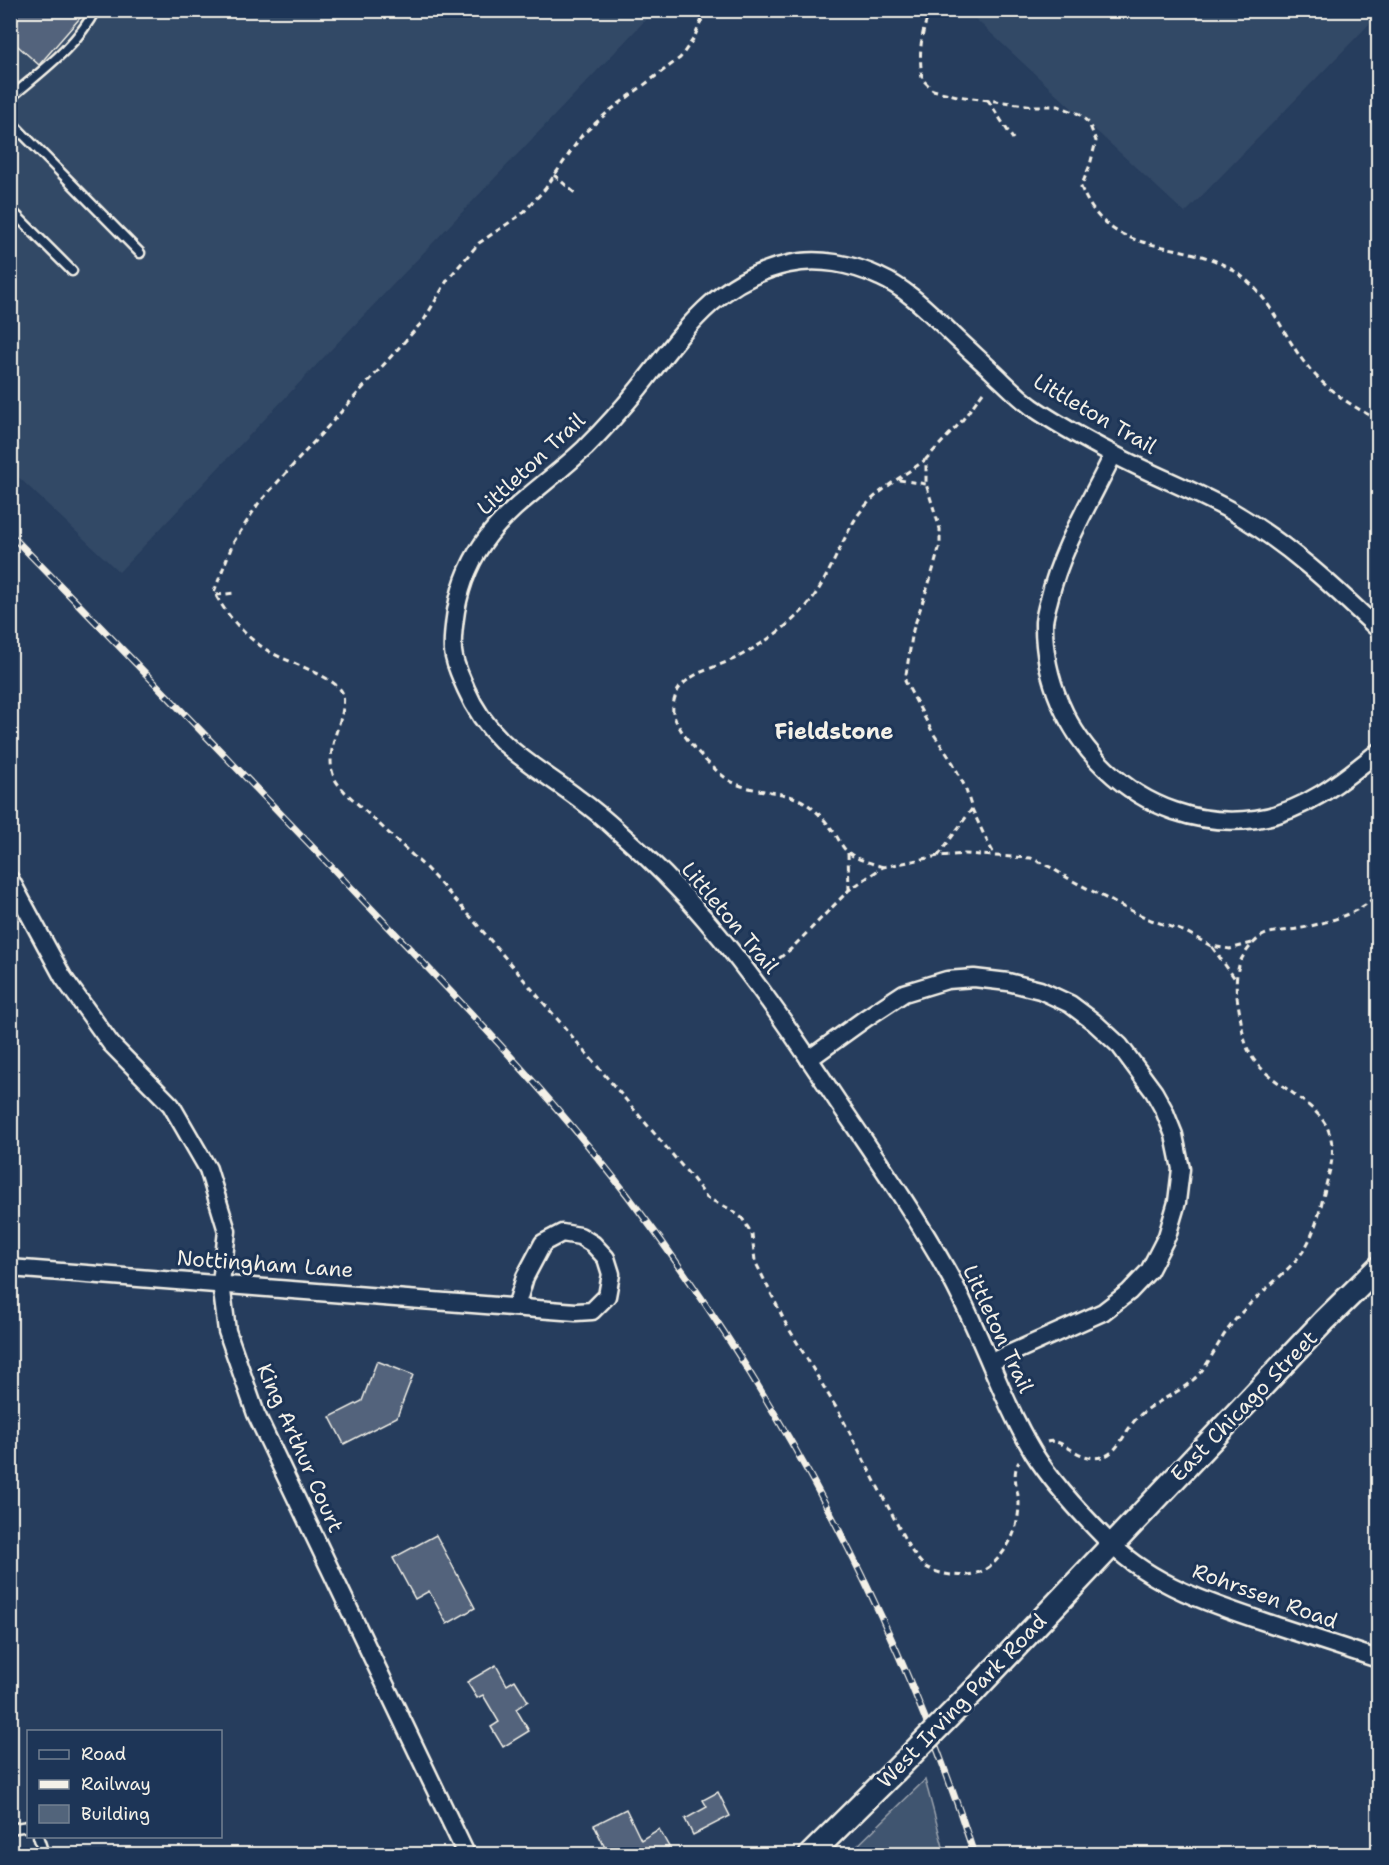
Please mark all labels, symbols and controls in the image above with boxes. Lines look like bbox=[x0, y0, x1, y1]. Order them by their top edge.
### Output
street label: Littleton Trail bbox=[1028, 367, 1162, 461]
street label: Littleton Trail bbox=[471, 406, 592, 521]
district label: Fieldstone bbox=[775, 717, 893, 746]
street label: Littleton Trail bbox=[675, 856, 786, 980]
street label: Nottingham Lane bbox=[176, 1244, 354, 1284]
street label: Littleton Trail bbox=[956, 1260, 1040, 1398]
street label: East Chicago Street bbox=[1164, 1324, 1324, 1488]
street label: King Arthur Court bbox=[250, 1359, 350, 1537]
street label: Rohrssen Road bbox=[1188, 1557, 1342, 1635]
street label: West Irving Park Road bbox=[871, 1608, 1053, 1794]
legend bbox=[27, 1730, 222, 1838]
text: Road bbox=[81, 1742, 126, 1766]
text: Railway bbox=[81, 1772, 151, 1796]
text: Building bbox=[81, 1802, 150, 1826]

